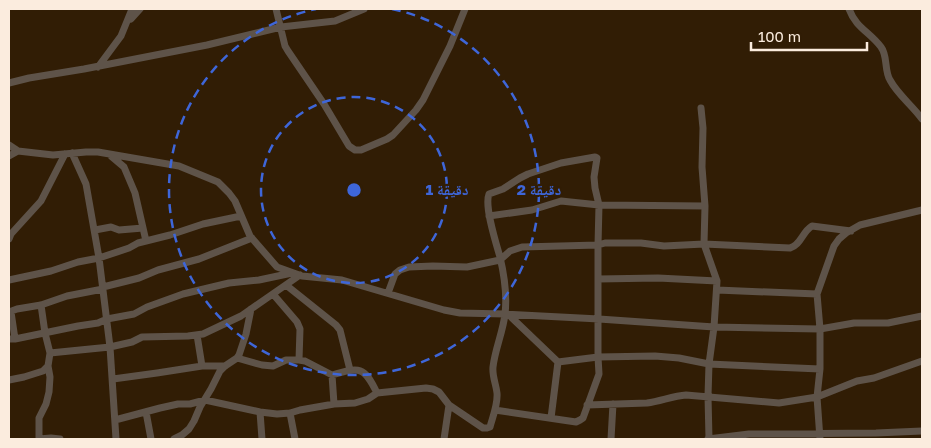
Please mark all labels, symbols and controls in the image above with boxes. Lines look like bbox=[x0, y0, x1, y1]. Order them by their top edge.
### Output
scale bar bbox=[751, 20, 867, 52]
text: 100 m bbox=[758, 27, 801, 45]
text: 1 دقيقة bbox=[426, 180, 469, 198]
text: 2 دقيقة bbox=[517, 180, 561, 198]
centre of rings bbox=[345, 181, 363, 199]

